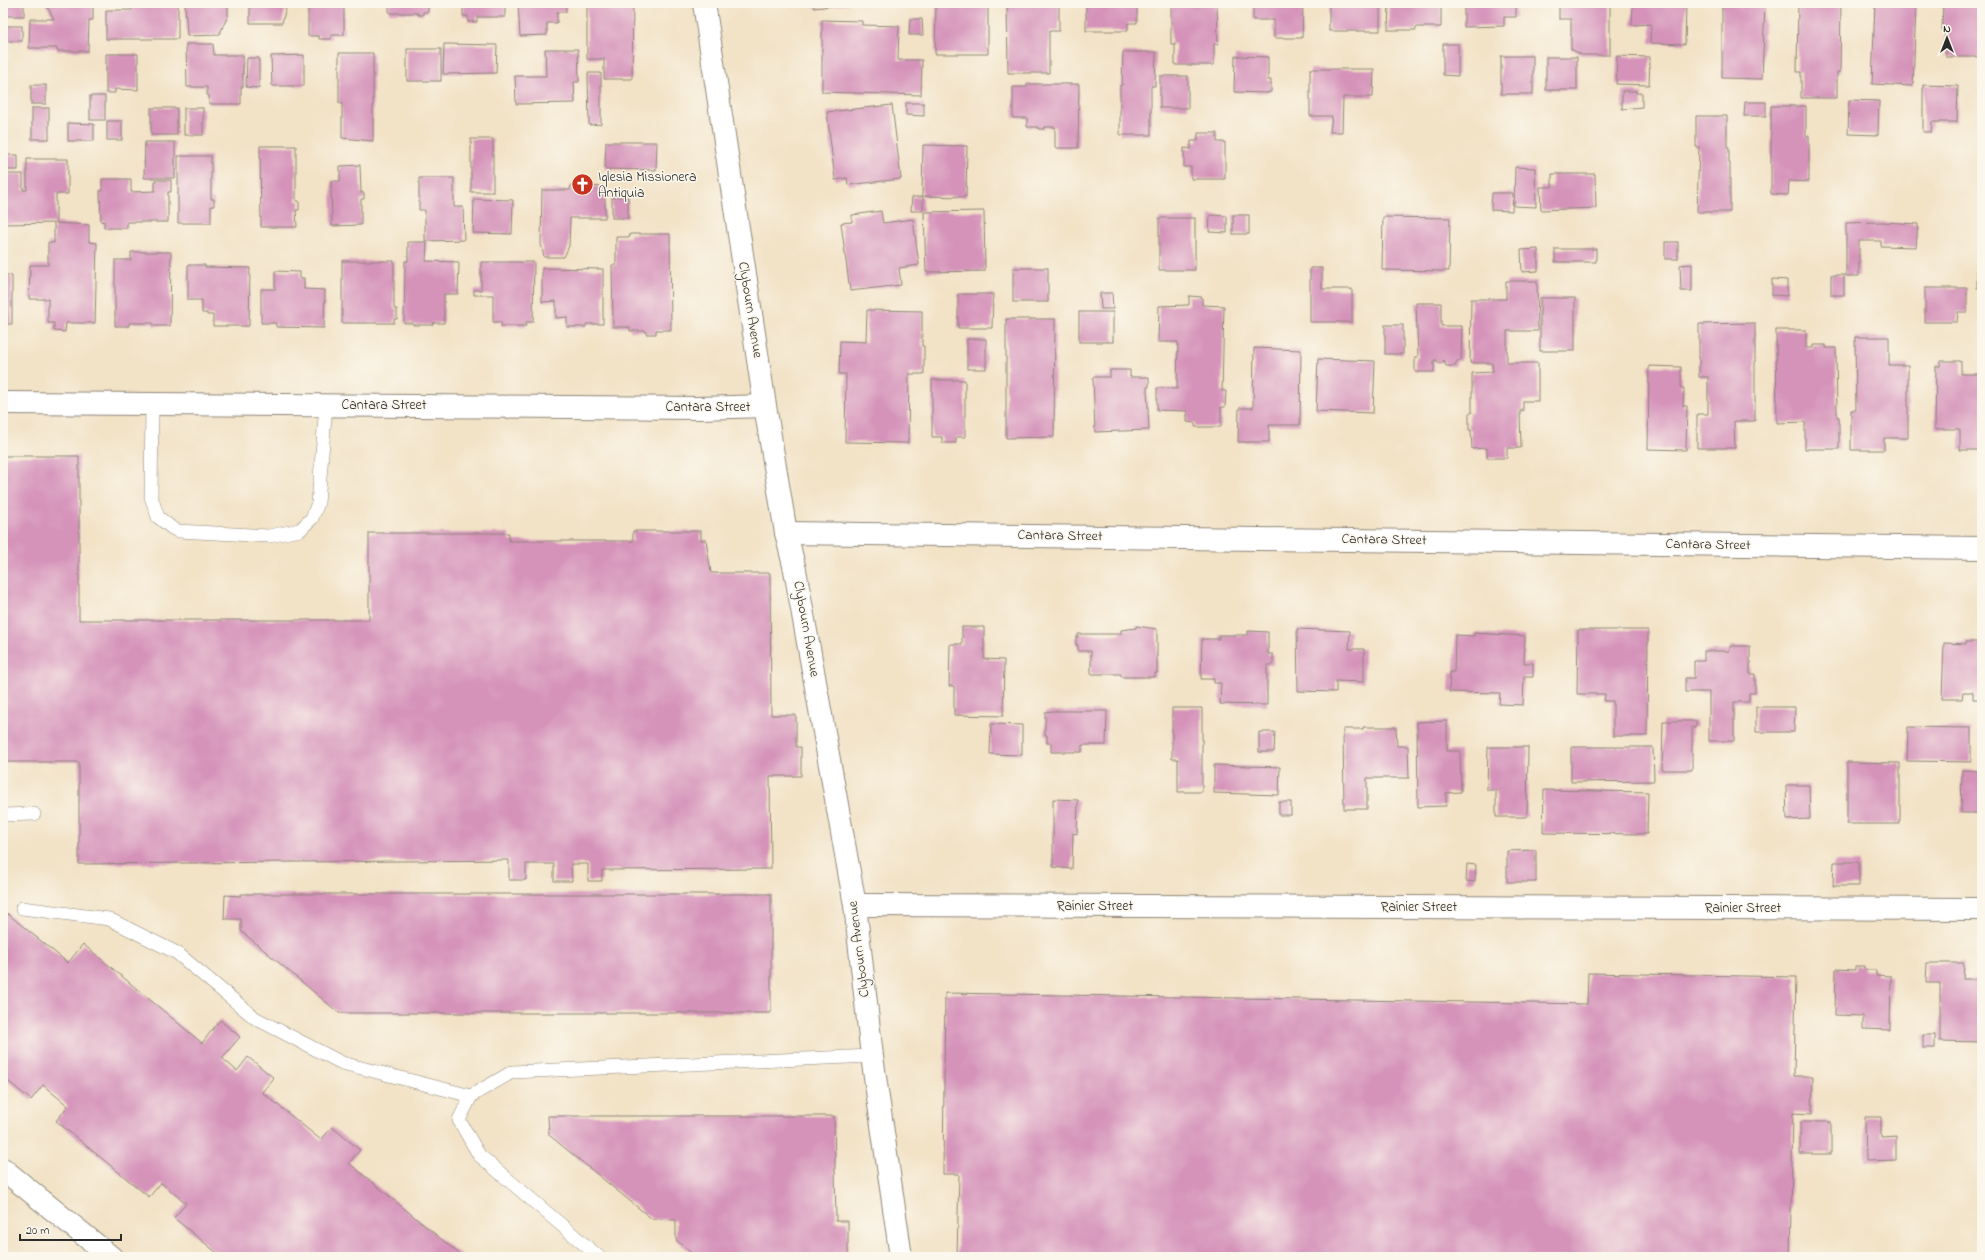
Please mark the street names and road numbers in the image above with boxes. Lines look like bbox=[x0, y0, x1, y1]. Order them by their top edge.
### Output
street label: Clybourn Avenue bbox=[731, 260, 768, 360]
street label: Cantara Street bbox=[341, 395, 427, 416]
street label: Cantara Street bbox=[665, 397, 751, 418]
street label: Cantara Street bbox=[1017, 525, 1103, 547]
street label: Cantara Street bbox=[1341, 529, 1427, 551]
street label: Cantara Street bbox=[1665, 534, 1751, 556]
street label: Clybourn Avenue bbox=[786, 579, 825, 680]
street label: Rainier Street bbox=[1057, 896, 1134, 917]
street label: Rainier Street bbox=[1381, 897, 1458, 918]
street label: Rainier Street bbox=[1705, 898, 1782, 919]
street label: Clybourn Avenue bbox=[843, 899, 876, 998]

